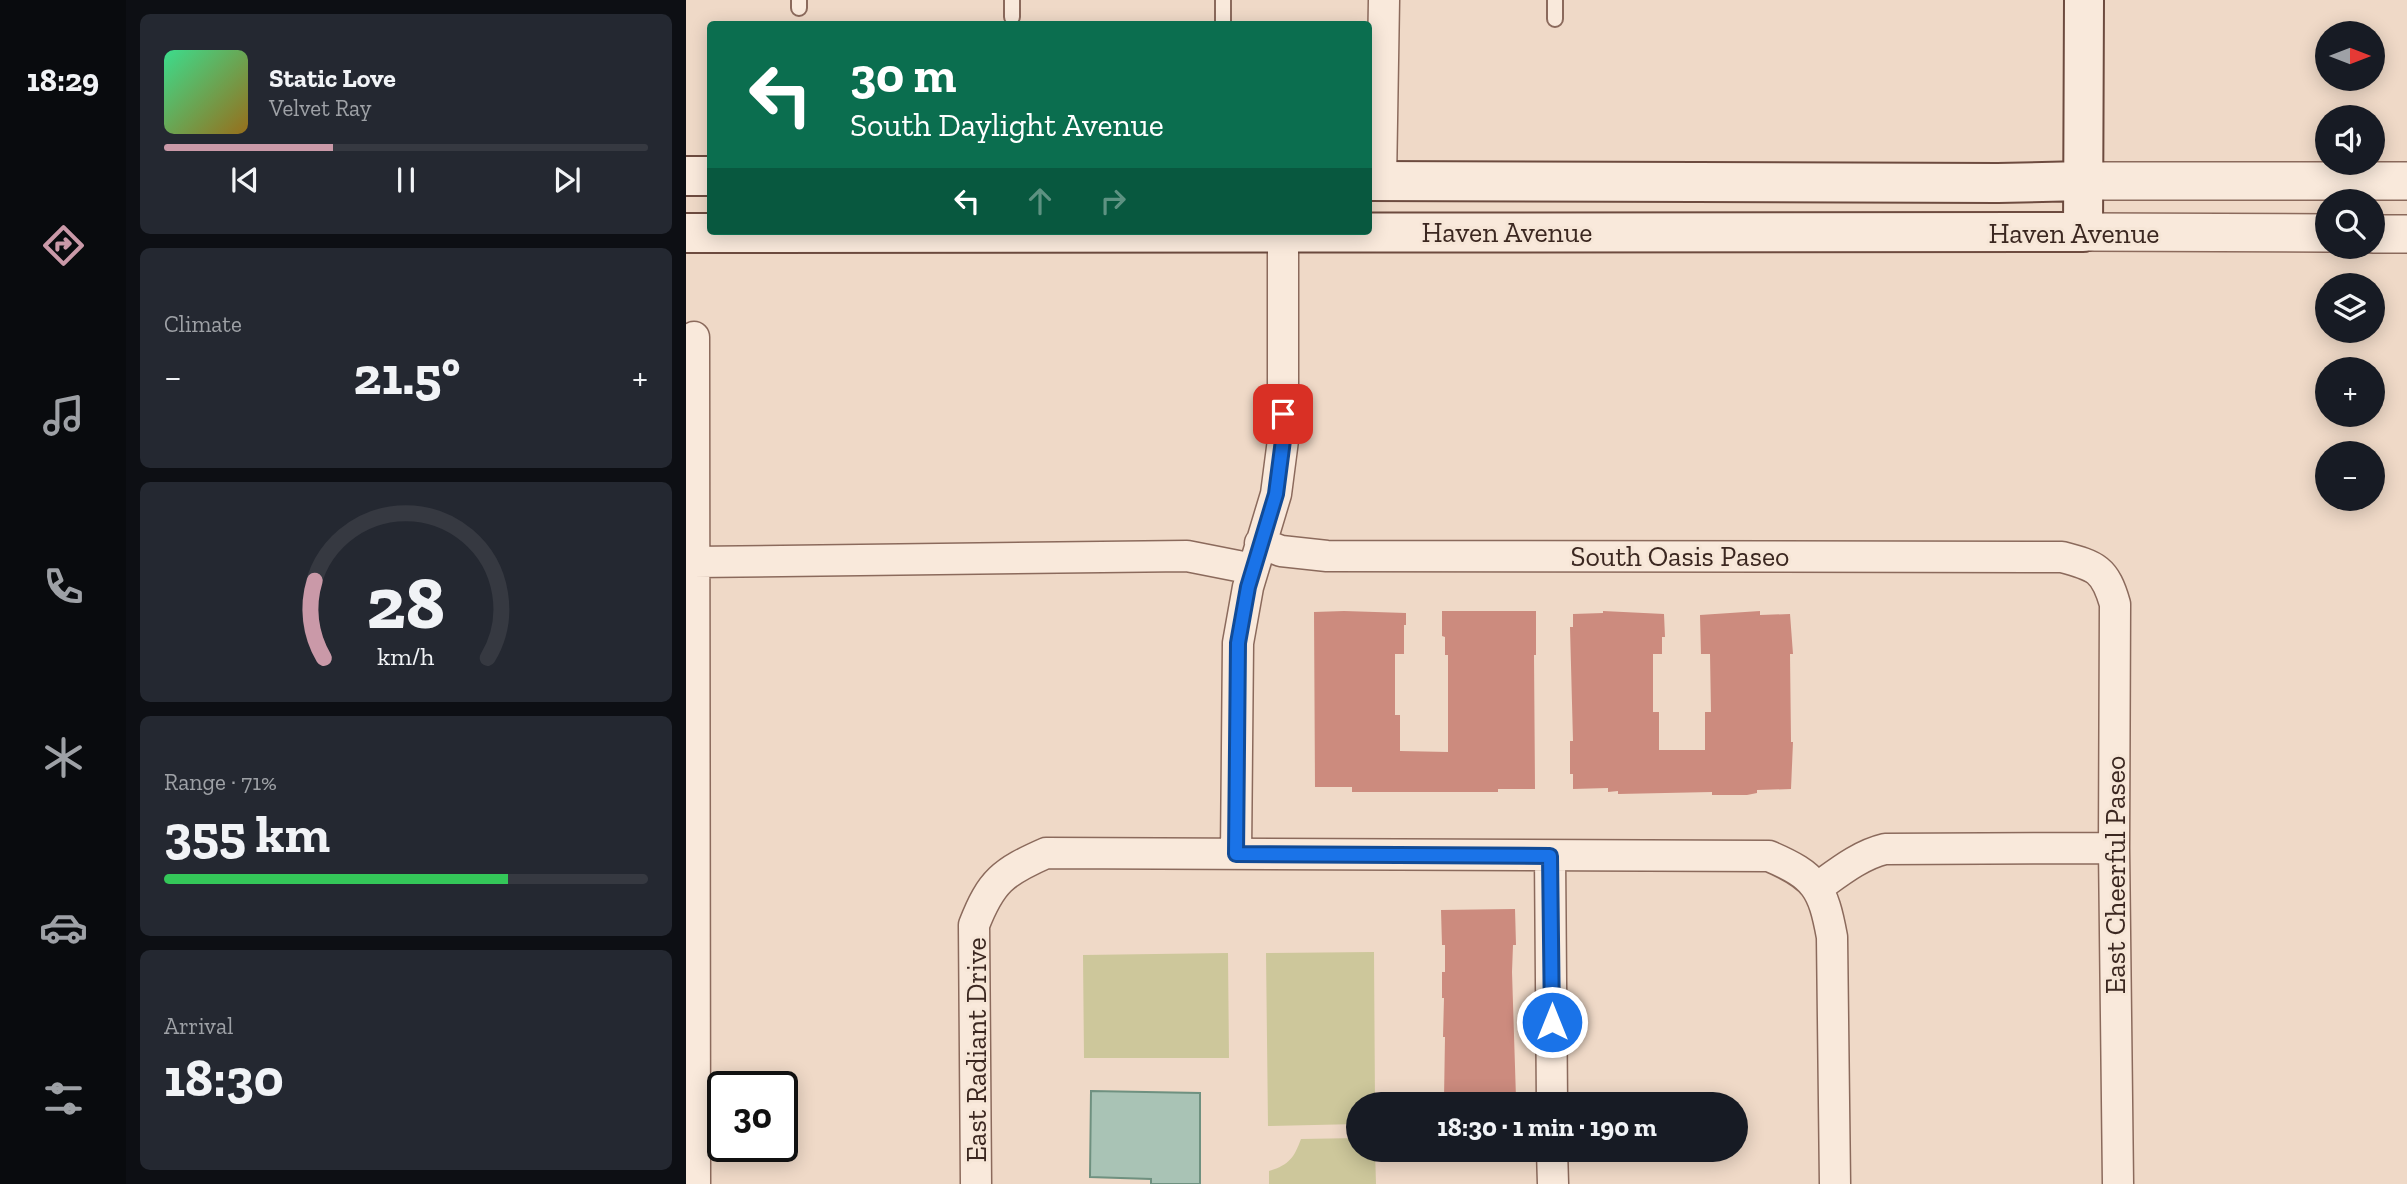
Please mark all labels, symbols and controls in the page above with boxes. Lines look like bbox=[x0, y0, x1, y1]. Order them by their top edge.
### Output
north arrow bbox=[2315, 21, 2385, 91]
map controls bbox=[2315, 21, 2385, 511]
text: 30 m bbox=[850, 46, 956, 105]
icon: left bbox=[735, 49, 826, 140]
text: 18:29 bbox=[27, 61, 99, 99]
text: Static Love bbox=[269, 62, 396, 94]
text: Velvet Ray bbox=[269, 94, 371, 122]
button: sound bbox=[2315, 105, 2385, 175]
text: South Daylight Avenue bbox=[850, 106, 1164, 144]
icon: previous bbox=[226, 161, 264, 199]
icon: pause bbox=[387, 161, 425, 199]
icon: next bbox=[548, 161, 586, 199]
icon: left bbox=[948, 182, 986, 220]
icon: ahead bbox=[1021, 182, 1059, 220]
icon: right bbox=[1094, 182, 1132, 220]
button: search bbox=[2315, 189, 2385, 259]
street label: Haven Avenue bbox=[1422, 216, 1593, 249]
street label: Haven Avenue bbox=[1989, 217, 2160, 250]
icon: directions bbox=[39, 221, 88, 270]
button: layers bbox=[2315, 273, 2385, 343]
text: Climate bbox=[164, 310, 242, 338]
text: 21.5° bbox=[353, 345, 460, 407]
text: − bbox=[164, 354, 182, 400]
text: + bbox=[632, 354, 648, 400]
button: + bbox=[2315, 357, 2385, 427]
pin bbox=[1253, 384, 1313, 444]
icon: music bbox=[39, 391, 88, 440]
icon: arrive bbox=[1264, 395, 1302, 433]
button: − bbox=[2315, 441, 2385, 511]
street label: South Oasis Paseo bbox=[1571, 540, 1789, 573]
text: 28 bbox=[367, 559, 445, 647]
icon: phone bbox=[39, 562, 88, 611]
text: km/h bbox=[377, 641, 435, 671]
icon: climate bbox=[39, 733, 88, 782]
street label: East Cheerful Paseo bbox=[2099, 756, 2132, 994]
text: Range · 71% bbox=[164, 768, 277, 796]
text: 355 km bbox=[164, 803, 330, 865]
icon: car bbox=[39, 903, 88, 952]
street label: East Radiant Drive bbox=[960, 937, 993, 1163]
position arrow bbox=[1515, 985, 1589, 1059]
text: Arrival bbox=[164, 1012, 233, 1040]
text: 18:30 bbox=[164, 1047, 284, 1109]
speed limit sign: 30 bbox=[707, 1071, 798, 1162]
icon: filters bbox=[39, 1074, 88, 1123]
text: 18:30 · 1 min · 190 m bbox=[1437, 1111, 1657, 1143]

